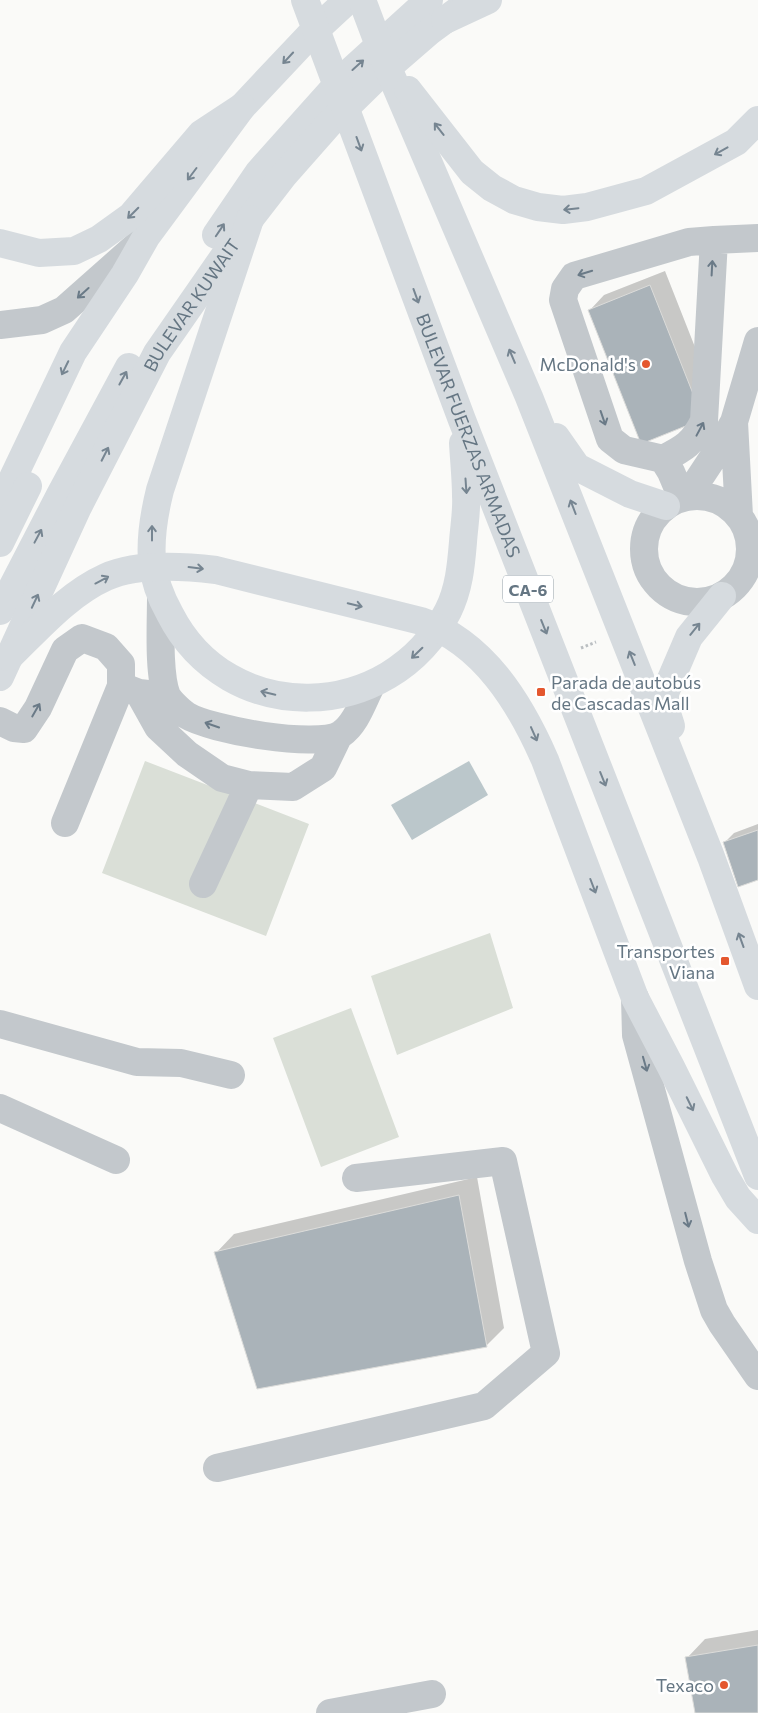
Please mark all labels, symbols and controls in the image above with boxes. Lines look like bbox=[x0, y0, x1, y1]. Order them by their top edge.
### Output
one-way arrow bbox=[282, 51, 294, 64]
one-way arrow bbox=[351, 60, 364, 71]
one-way arrow bbox=[433, 123, 444, 136]
one-way arrow bbox=[355, 136, 364, 151]
one-way arrow bbox=[714, 146, 728, 156]
one-way arrow bbox=[187, 167, 198, 180]
one-way arrow bbox=[563, 204, 579, 214]
one-way arrow bbox=[127, 207, 139, 219]
one-way arrow bbox=[215, 223, 225, 237]
street label: BULEVAR KUWAIT bbox=[138, 234, 244, 375]
one-way arrow bbox=[708, 260, 717, 276]
one-way arrow bbox=[577, 268, 593, 278]
one-way arrow bbox=[77, 287, 90, 299]
one-way arrow bbox=[412, 288, 421, 303]
street label: BULEVAR FUERZAS ARMADAS bbox=[412, 310, 526, 560]
one-way arrow bbox=[506, 349, 516, 364]
place label: McDonald's bbox=[539, 353, 636, 375]
marker: McDonald's bbox=[640, 358, 652, 370]
one-way arrow bbox=[60, 360, 69, 375]
one-way arrow bbox=[119, 371, 129, 386]
one-way arrow bbox=[598, 409, 608, 425]
one-way arrow bbox=[695, 422, 705, 437]
one-way arrow bbox=[101, 447, 110, 462]
one-way arrow bbox=[461, 477, 470, 493]
one-way arrow bbox=[567, 500, 577, 515]
one-way arrow bbox=[147, 525, 157, 541]
one-way arrow bbox=[33, 529, 43, 544]
one-way arrow bbox=[188, 563, 204, 573]
one-way arrow bbox=[94, 575, 109, 584]
road number: CA-6 bbox=[503, 576, 553, 602]
one-way arrow bbox=[31, 594, 40, 609]
one-way arrow bbox=[346, 601, 362, 610]
one-way arrow bbox=[540, 620, 549, 635]
one-way arrow bbox=[689, 623, 700, 636]
one-way arrow bbox=[411, 647, 423, 659]
one-way arrow bbox=[627, 651, 636, 666]
place label: Parada de autobús de Cascadas Mall bbox=[551, 671, 701, 714]
marker: Parada de autobús de Cascadas Mall bbox=[535, 686, 547, 698]
one-way arrow bbox=[260, 688, 276, 697]
one-way arrow bbox=[31, 703, 41, 718]
one-way arrow bbox=[204, 719, 220, 729]
one-way arrow bbox=[530, 726, 539, 741]
one-way arrow bbox=[599, 770, 608, 786]
one-way arrow bbox=[589, 878, 598, 893]
one-way arrow bbox=[736, 933, 745, 948]
place label: Transportes Viana bbox=[617, 940, 715, 983]
marker: Transportes Viana bbox=[719, 955, 731, 967]
one-way arrow bbox=[640, 1055, 650, 1071]
one-way arrow bbox=[685, 1096, 695, 1111]
one-way arrow bbox=[683, 1212, 692, 1228]
place label: Texaco bbox=[656, 1674, 714, 1696]
marker: Texaco bbox=[718, 1679, 730, 1691]

